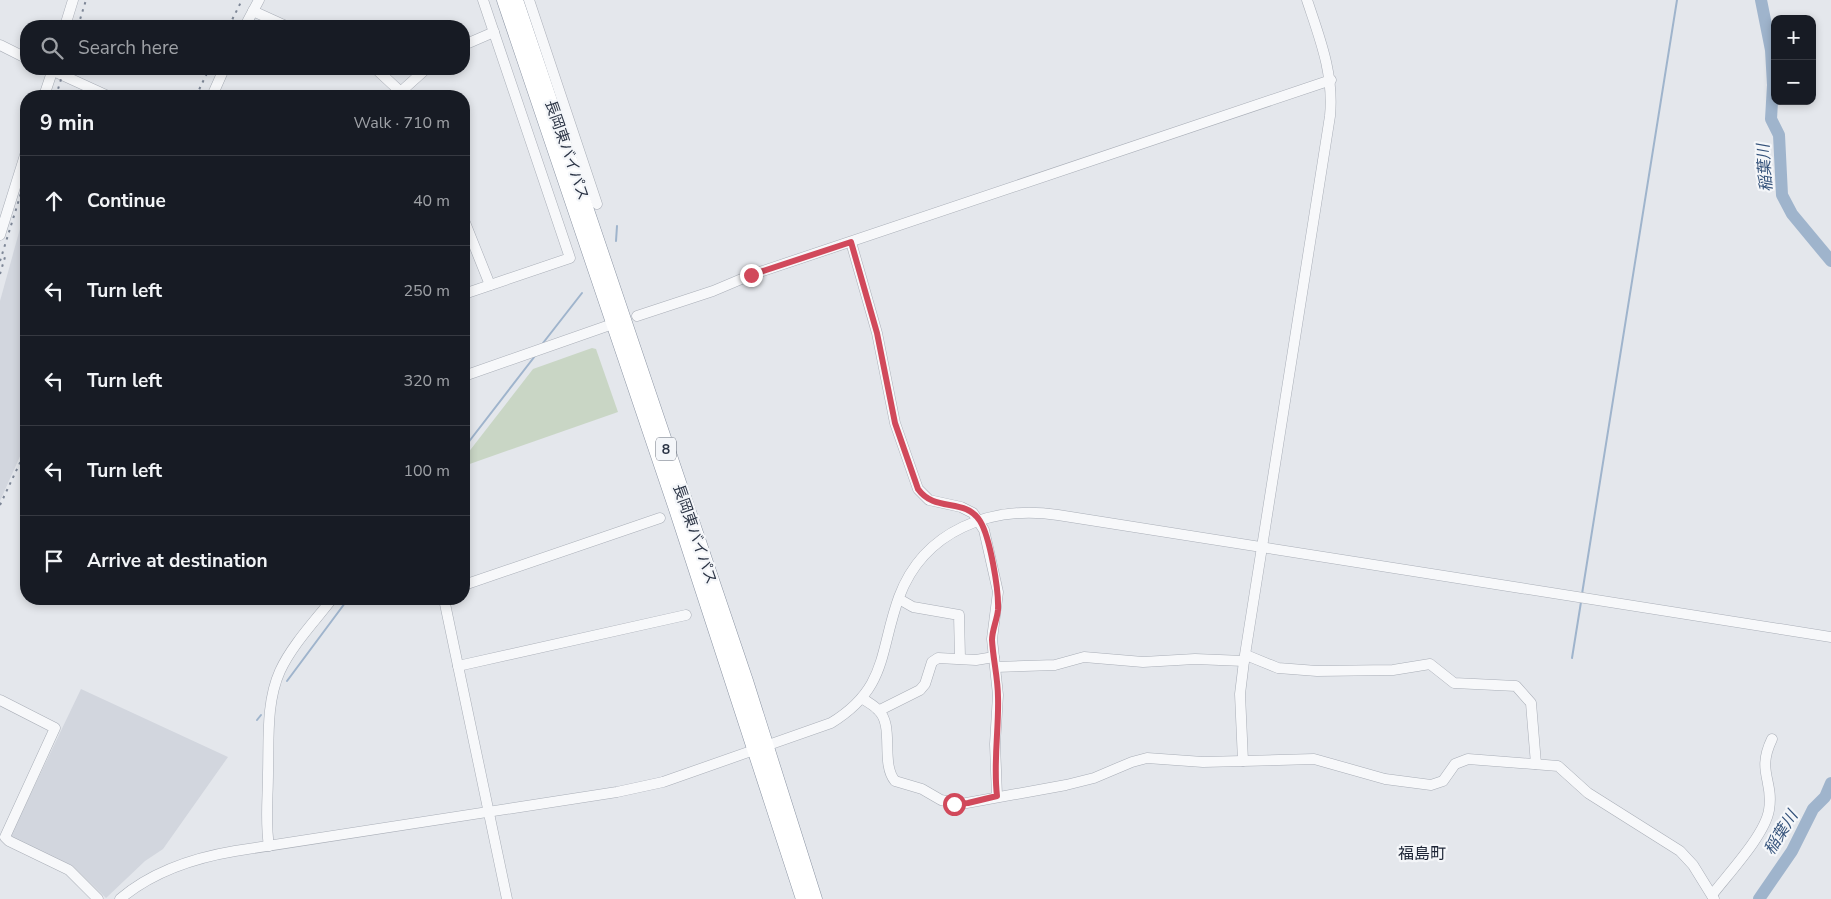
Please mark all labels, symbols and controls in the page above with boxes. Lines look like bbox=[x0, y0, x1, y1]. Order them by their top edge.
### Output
map controls bbox=[1771, 15, 1816, 105]
button: + bbox=[1771, 15, 1816, 60]
search box bbox=[20, 20, 470, 75]
icon: search bbox=[38, 34, 66, 62]
text: Search here bbox=[78, 35, 179, 61]
button: − bbox=[1771, 60, 1816, 105]
street label: 長岡東バイパス bbox=[541, 97, 593, 203]
text: 9 min bbox=[40, 109, 94, 137]
text: Walk · 710 m bbox=[354, 112, 450, 134]
water label: 稲葉川 bbox=[1752, 141, 1778, 193]
icon: ahead bbox=[40, 187, 68, 215]
text: Continue bbox=[87, 188, 166, 214]
text: 40 m bbox=[413, 190, 450, 212]
route end bbox=[740, 264, 763, 287]
icon: left bbox=[40, 277, 68, 305]
text: Turn left bbox=[87, 278, 162, 304]
text: 250 m bbox=[403, 280, 450, 302]
icon: left bbox=[40, 367, 68, 395]
text: Turn left bbox=[87, 368, 162, 394]
text: 320 m bbox=[403, 370, 450, 392]
road number: 8 bbox=[656, 438, 676, 460]
icon: left bbox=[40, 457, 68, 485]
text: Turn left bbox=[87, 458, 162, 484]
text: 100 m bbox=[403, 460, 450, 482]
street label: 長岡東バイパス bbox=[669, 481, 721, 587]
icon: arrive bbox=[40, 547, 68, 575]
text: Arrive at destination bbox=[87, 548, 268, 574]
route start bbox=[943, 793, 966, 816]
water label: 稲葉川 bbox=[1759, 805, 1804, 859]
district label: 福島町 bbox=[1398, 843, 1446, 865]

